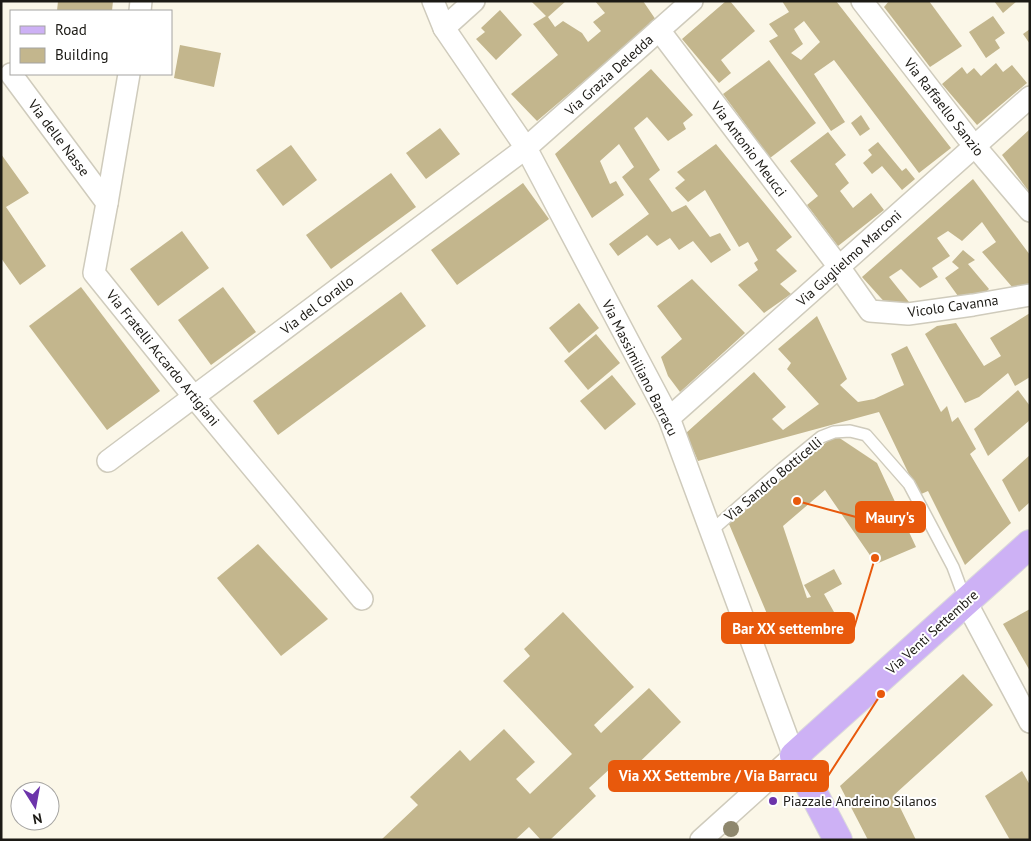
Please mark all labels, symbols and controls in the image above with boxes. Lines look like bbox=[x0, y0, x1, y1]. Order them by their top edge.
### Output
legend bbox=[10, 10, 172, 75]
text: Road bbox=[55, 20, 87, 39]
street label: Via Grazia Deledda bbox=[560, 31, 657, 120]
text: Building bbox=[55, 45, 109, 64]
street label: Via Raffaello Sanzio bbox=[900, 54, 988, 160]
street label: Via delle Nasse bbox=[24, 95, 94, 180]
street label: Via Antonio Meucci bbox=[707, 97, 791, 200]
street label: Via Guglielmo Marconi bbox=[792, 206, 905, 311]
street label: Via del Corallo bbox=[276, 272, 357, 339]
street label: Via Fratelli Accardo Artigiani bbox=[102, 285, 224, 430]
street label: Vicolo Cavanna bbox=[906, 291, 999, 321]
street label: Via Massimiliano Barracu bbox=[597, 296, 682, 439]
street label: Via Sandro Botticelli bbox=[720, 433, 825, 526]
callout: Maury's bbox=[856, 502, 925, 532]
text: Maury's bbox=[866, 508, 915, 527]
street label: Via Venti Settembre bbox=[881, 586, 982, 679]
callout: Bar XX settembre bbox=[722, 613, 854, 643]
text: Bar XX settembre bbox=[732, 619, 844, 638]
callout: Via XX Settembre / Via Barracu bbox=[609, 761, 828, 791]
text: Via XX Settembre / Via Barracu bbox=[618, 766, 817, 785]
north arrow bbox=[10, 781, 60, 831]
place label: Piazzale Andreino Silanos bbox=[783, 792, 937, 810]
marker: Piazzale Andreino Silanos bbox=[767, 795, 779, 807]
text: N bbox=[31, 809, 44, 828]

